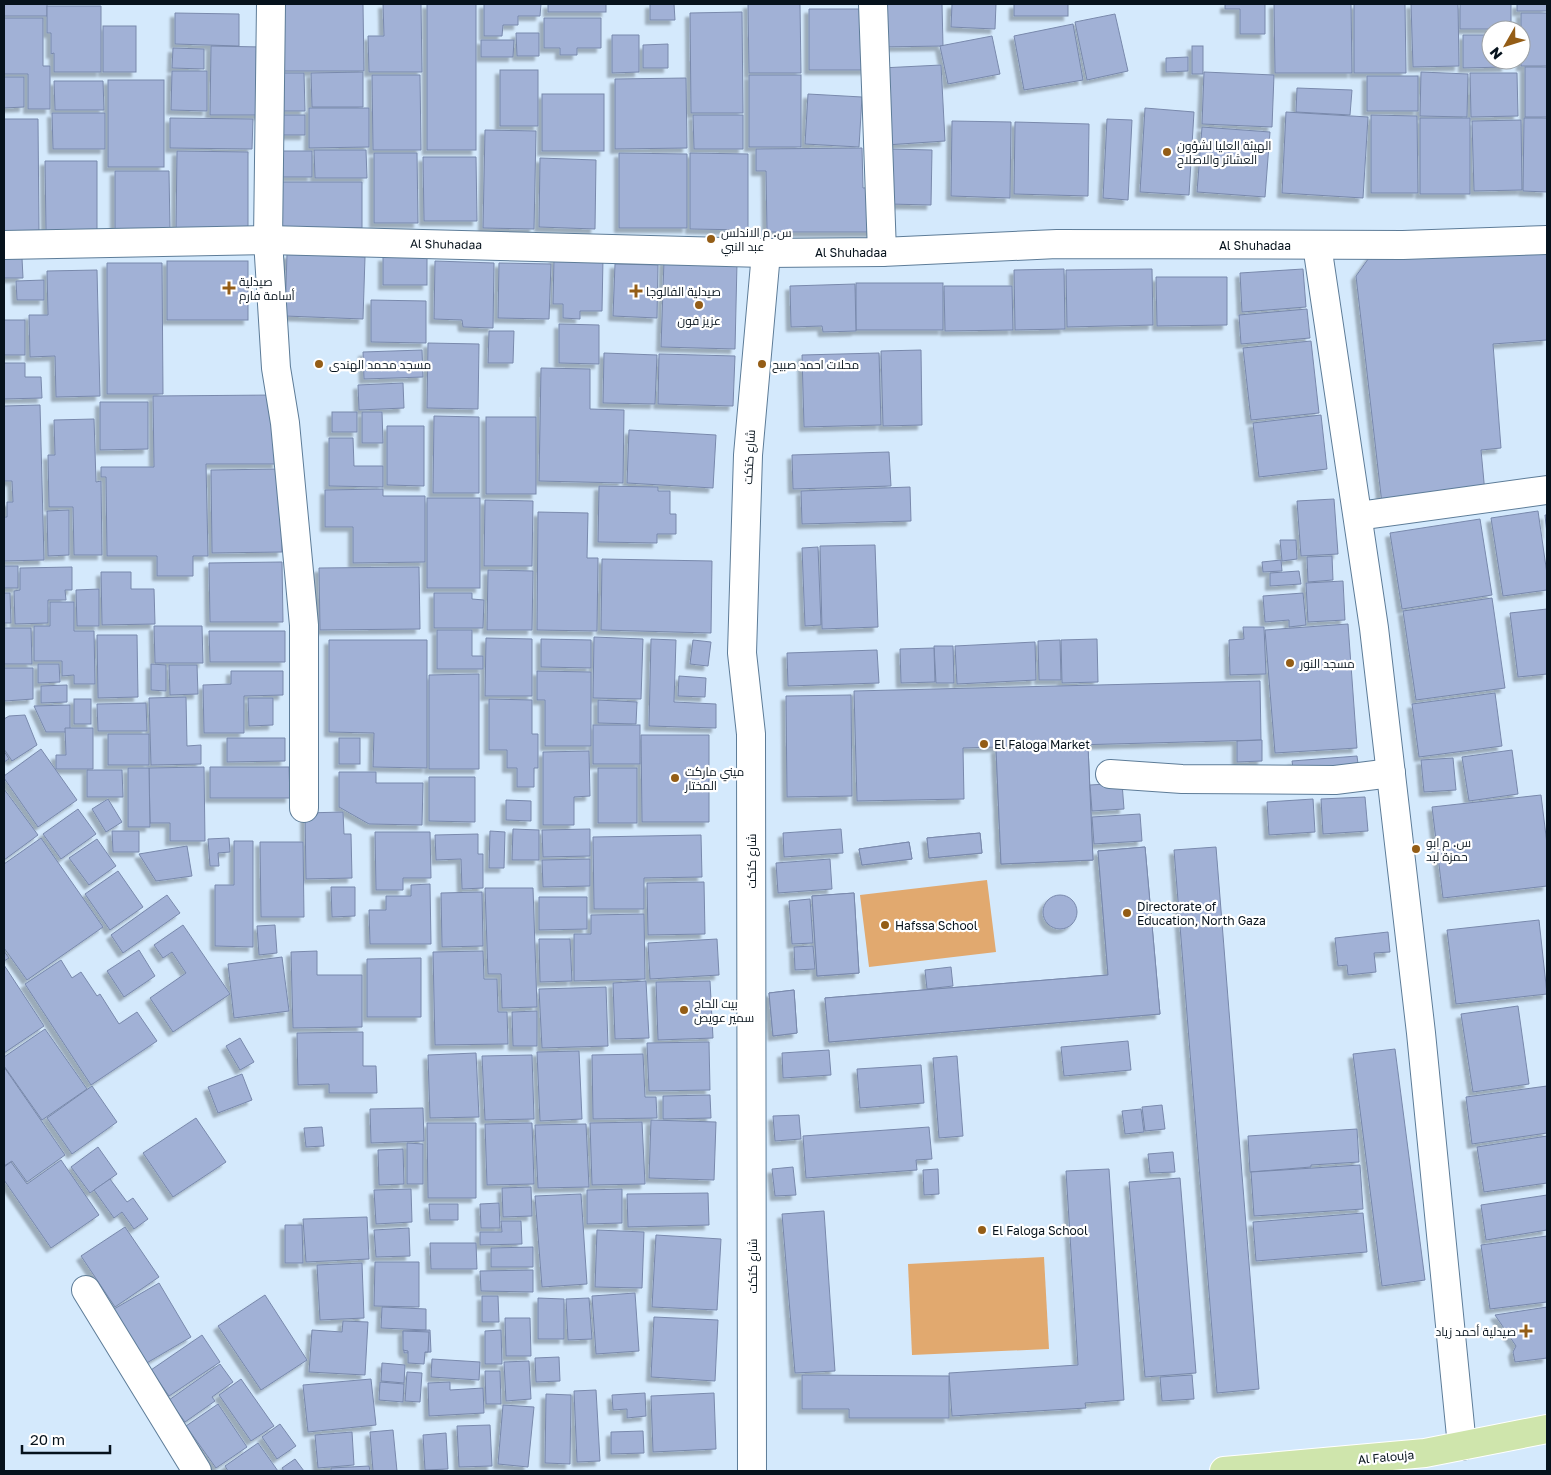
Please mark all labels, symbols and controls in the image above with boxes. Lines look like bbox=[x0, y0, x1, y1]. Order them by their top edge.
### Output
north arrow bbox=[1481, 20, 1531, 70]
text: N bbox=[1486, 44, 1505, 63]
place label: الهيئة العليا لشؤون العشائر والاصلاح bbox=[1177, 138, 1271, 168]
marker: الهيئة العليا لشؤون العشائر والاصلاح bbox=[1161, 146, 1173, 158]
place label: س. م الاندلس عبد النبي bbox=[721, 225, 792, 257]
marker: س. م الاندلس عبد النبي bbox=[705, 233, 717, 245]
street label: Al Shuhadaa bbox=[410, 236, 482, 252]
street label: Al Shuhadaa bbox=[1219, 238, 1291, 253]
street label: Al Shuhadaa bbox=[815, 245, 887, 260]
place label: صيدلية أسامة فارم bbox=[239, 274, 295, 304]
marker: صيدلية أسامة فارم bbox=[223, 282, 235, 294]
place label: صيدلية الفالوجا bbox=[646, 284, 721, 299]
marker: صيدلية الفالوجا bbox=[630, 285, 642, 297]
marker: عزيز فون bbox=[693, 299, 705, 311]
place label: عزيز فون bbox=[677, 313, 721, 328]
place label: مسجد محمد الهندى bbox=[329, 357, 431, 372]
place label: محلات احمد صبيح bbox=[772, 357, 859, 373]
marker: مسجد محمد الهندى bbox=[313, 358, 325, 370]
marker: محلات احمد صبيح bbox=[756, 358, 768, 370]
street label: شارع كتكت bbox=[740, 429, 759, 485]
place label: مسجد النور bbox=[1299, 656, 1355, 671]
marker: مسجد النور bbox=[1284, 657, 1296, 669]
place label: El Faloga Market bbox=[994, 737, 1090, 752]
marker: El Faloga Market bbox=[978, 738, 990, 750]
place label: ميني ماركت المختار bbox=[684, 764, 744, 793]
marker: ميني ماركت المختار bbox=[669, 772, 681, 784]
street label: شارع كتكت bbox=[744, 833, 760, 888]
place label: س. م ابو حمزة لبد bbox=[1426, 835, 1471, 864]
marker: س. م ابو حمزة لبد bbox=[1410, 843, 1422, 855]
place label: Directorate of Education, North Gaza bbox=[1137, 899, 1266, 928]
marker: Directorate of Education, North Gaza bbox=[1121, 907, 1133, 919]
place label: Hafssa School bbox=[895, 918, 978, 933]
marker: Hafssa School bbox=[879, 919, 891, 931]
place label: بيت الحاج سمير عويص bbox=[694, 996, 754, 1025]
marker: بيت الحاج سمير عويص bbox=[678, 1004, 690, 1016]
place label: El Faloga School bbox=[992, 1223, 1088, 1238]
marker: El Faloga School bbox=[976, 1224, 988, 1236]
street label: شارع كتكت bbox=[745, 1238, 761, 1293]
place label: صيدلية أحمد زياد bbox=[1435, 1324, 1516, 1339]
marker: صيدلية أحمد زياد bbox=[1520, 1325, 1532, 1337]
scale bar bbox=[22, 1422, 110, 1454]
text: 20 m bbox=[30, 1430, 65, 1448]
street label: Al Falouja bbox=[1357, 1447, 1415, 1467]

